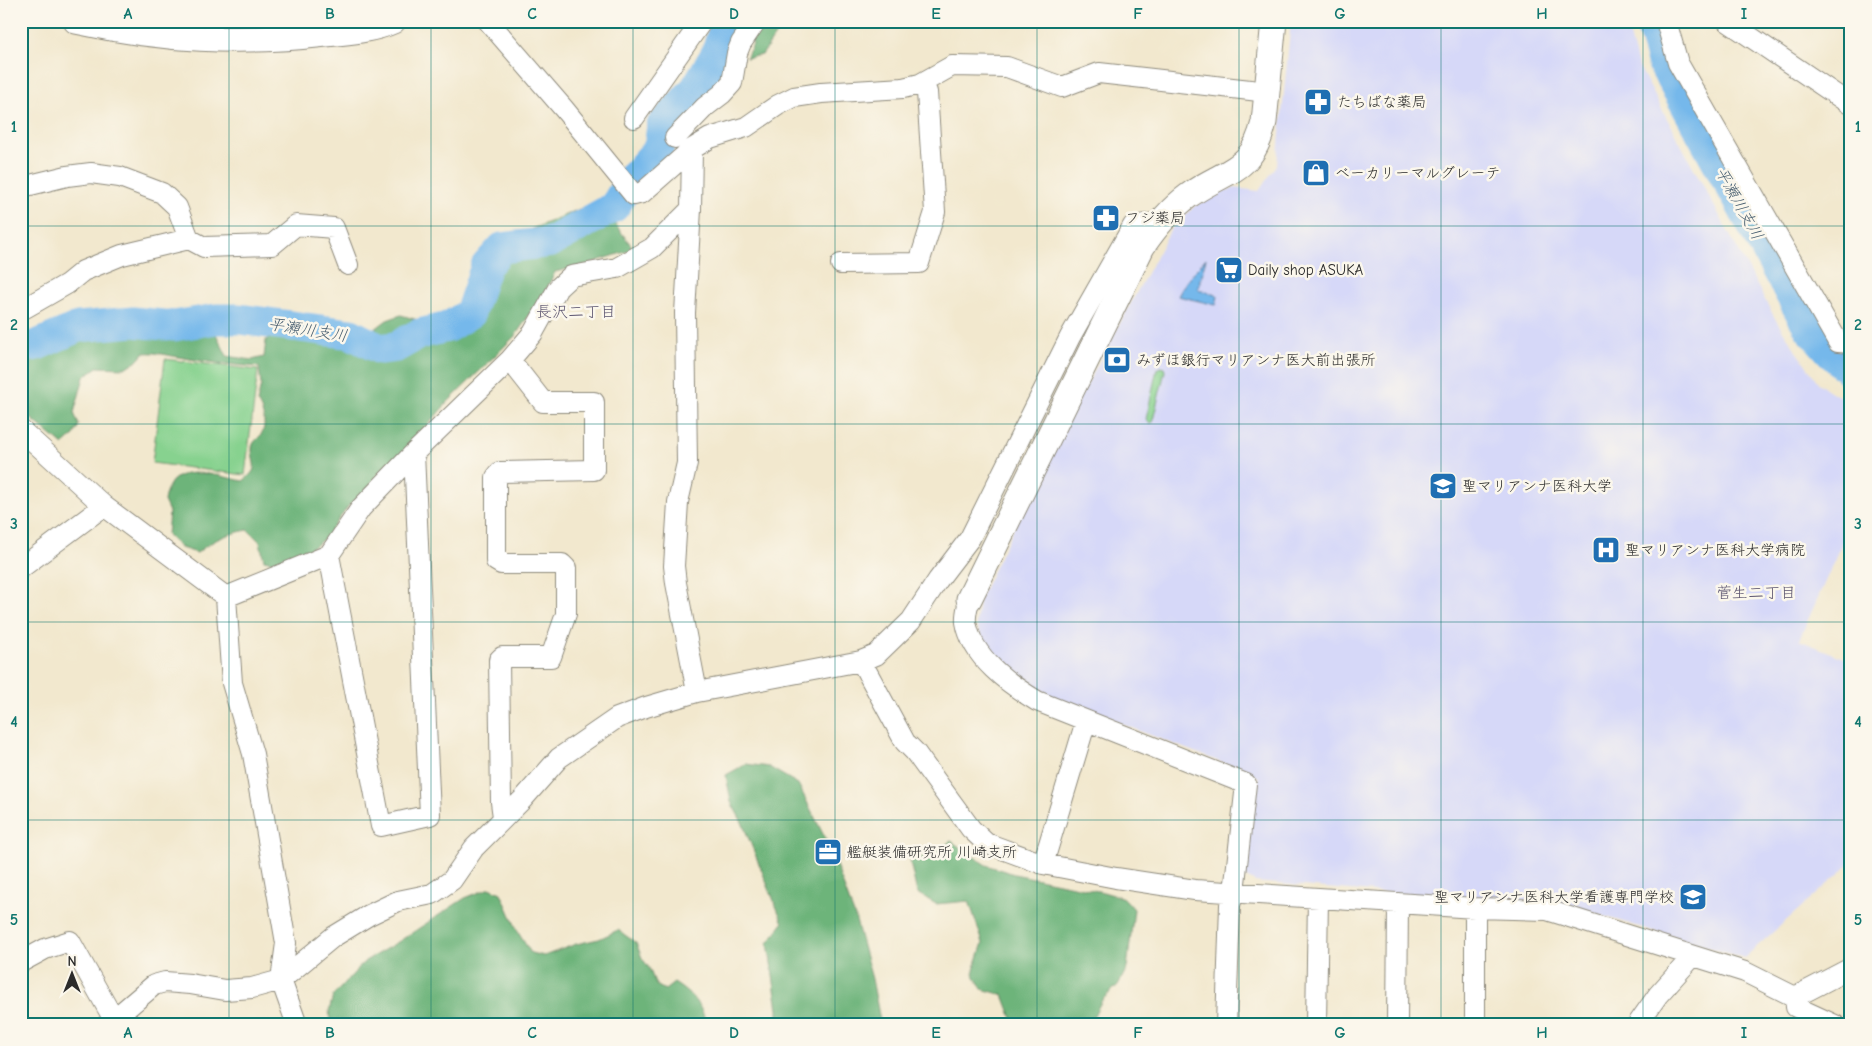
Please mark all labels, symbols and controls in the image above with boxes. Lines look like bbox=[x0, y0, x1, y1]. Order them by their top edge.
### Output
text: A bbox=[124, 5, 133, 23]
text: B bbox=[325, 5, 335, 23]
text: C bbox=[527, 5, 537, 23]
text: D bbox=[729, 5, 739, 23]
text: E bbox=[931, 5, 941, 23]
text: F bbox=[1133, 5, 1143, 23]
text: G bbox=[1334, 5, 1346, 23]
text: H bbox=[1536, 5, 1548, 23]
text: I bbox=[1741, 5, 1747, 23]
pharmacy icon: たちばな薬局 bbox=[1303, 87, 1333, 117]
place label: たちばな薬局 bbox=[1337, 93, 1427, 111]
text: 1 bbox=[11, 118, 17, 136]
text: 1 bbox=[1855, 118, 1861, 136]
shop icon: ベーカリーマルグレーテ bbox=[1301, 158, 1331, 188]
place label: ベーカリーマルグレーテ bbox=[1335, 164, 1501, 182]
water label: 平瀬川支川 bbox=[1712, 164, 1766, 243]
pharmacy icon: フジ薬局 bbox=[1091, 203, 1121, 233]
place label: フジ薬局 bbox=[1125, 209, 1185, 227]
supermarket icon: Daily shop ASUKA bbox=[1214, 255, 1244, 285]
place label: Daily shop ASUKA bbox=[1248, 261, 1364, 279]
district label: 長沢二丁目 bbox=[536, 303, 616, 321]
water label: 平瀬川支川 bbox=[267, 315, 349, 345]
text: 2 bbox=[10, 316, 18, 334]
text: 2 bbox=[1854, 316, 1862, 334]
bank icon: みずほ銀行マリアンナ医大前出張所 bbox=[1102, 345, 1132, 375]
place label: みずほ銀行マリアンナ医大前出張所 bbox=[1136, 351, 1375, 369]
school or university icon: 聖マリアンナ医科大学 bbox=[1428, 471, 1458, 501]
place label: 聖マリアンナ医科大学 bbox=[1462, 477, 1612, 495]
text: 3 bbox=[10, 515, 18, 533]
text: 3 bbox=[1854, 515, 1862, 533]
hospital icon: 聖マリアンナ医科大学病院 bbox=[1591, 535, 1621, 565]
place label: 聖マリアンナ医科大学病院 bbox=[1625, 541, 1805, 559]
district label: 菅生二丁目 bbox=[1716, 584, 1796, 602]
text: 4 bbox=[10, 713, 18, 731]
text: 4 bbox=[1854, 713, 1862, 731]
office icon: 艦艇装備研究所 川崎支所 bbox=[813, 837, 843, 867]
place label: 艦艇装備研究所 川崎支所 bbox=[847, 843, 1017, 861]
school or university icon: 聖マリアンナ医科大学看護専門学校 bbox=[1678, 882, 1708, 912]
place label: 聖マリアンナ医科大学看護専門学校 bbox=[1434, 888, 1674, 906]
text: 5 bbox=[10, 911, 18, 929]
text: 5 bbox=[1854, 911, 1862, 929]
north arrow bbox=[48, 948, 98, 998]
text: N bbox=[67, 953, 77, 970]
text: A bbox=[124, 1024, 133, 1042]
text: B bbox=[325, 1024, 335, 1042]
text: C bbox=[527, 1024, 537, 1042]
text: D bbox=[729, 1024, 739, 1042]
text: E bbox=[931, 1024, 941, 1042]
text: F bbox=[1133, 1024, 1143, 1042]
text: G bbox=[1334, 1024, 1346, 1042]
text: H bbox=[1536, 1024, 1548, 1042]
text: I bbox=[1741, 1024, 1747, 1042]

